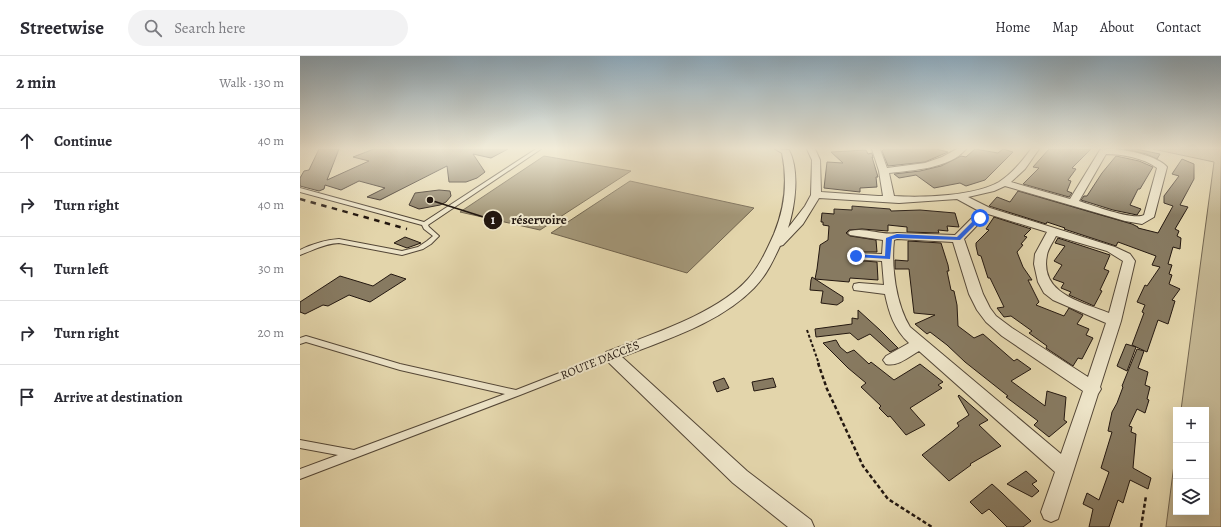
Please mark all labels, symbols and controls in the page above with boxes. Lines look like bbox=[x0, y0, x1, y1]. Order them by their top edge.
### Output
search box bbox=[128, 10, 408, 46]
text: Streetwise bbox=[20, 15, 104, 41]
icon: search bbox=[142, 17, 164, 39]
text: Search here bbox=[174, 18, 245, 38]
text: Home bbox=[995, 18, 1030, 37]
text: Map bbox=[1052, 18, 1078, 37]
text: About bbox=[1100, 18, 1134, 37]
text: Contact bbox=[1156, 18, 1201, 37]
text: 2 min bbox=[16, 71, 56, 94]
text: Walk · 130 m bbox=[219, 74, 284, 91]
icon: ahead bbox=[16, 130, 38, 152]
text: Continue bbox=[54, 131, 112, 151]
text: 40 m bbox=[258, 132, 284, 149]
icon: right bbox=[16, 194, 38, 216]
text: Turn right bbox=[54, 195, 119, 215]
text: 40 m bbox=[258, 196, 284, 213]
callout: réservoire bbox=[483, 207, 575, 232]
route start bbox=[971, 209, 989, 227]
text: réservoire bbox=[511, 211, 567, 228]
text: 1 bbox=[491, 212, 496, 228]
route end bbox=[847, 247, 865, 265]
icon: left bbox=[16, 258, 38, 280]
text: Turn left bbox=[54, 259, 109, 279]
text: 30 m bbox=[258, 260, 284, 277]
icon: right bbox=[16, 322, 38, 344]
text: Turn right bbox=[54, 323, 119, 343]
text: 20 m bbox=[258, 324, 284, 341]
street label: ROUTE D'ACCÈS bbox=[558, 337, 642, 383]
icon: arrive bbox=[16, 386, 38, 408]
text: Arrive at destination bbox=[54, 387, 183, 407]
map controls bbox=[1173, 407, 1209, 515]
button: + bbox=[1173, 407, 1209, 443]
button: − bbox=[1173, 443, 1209, 479]
button: layers bbox=[1173, 479, 1209, 515]

